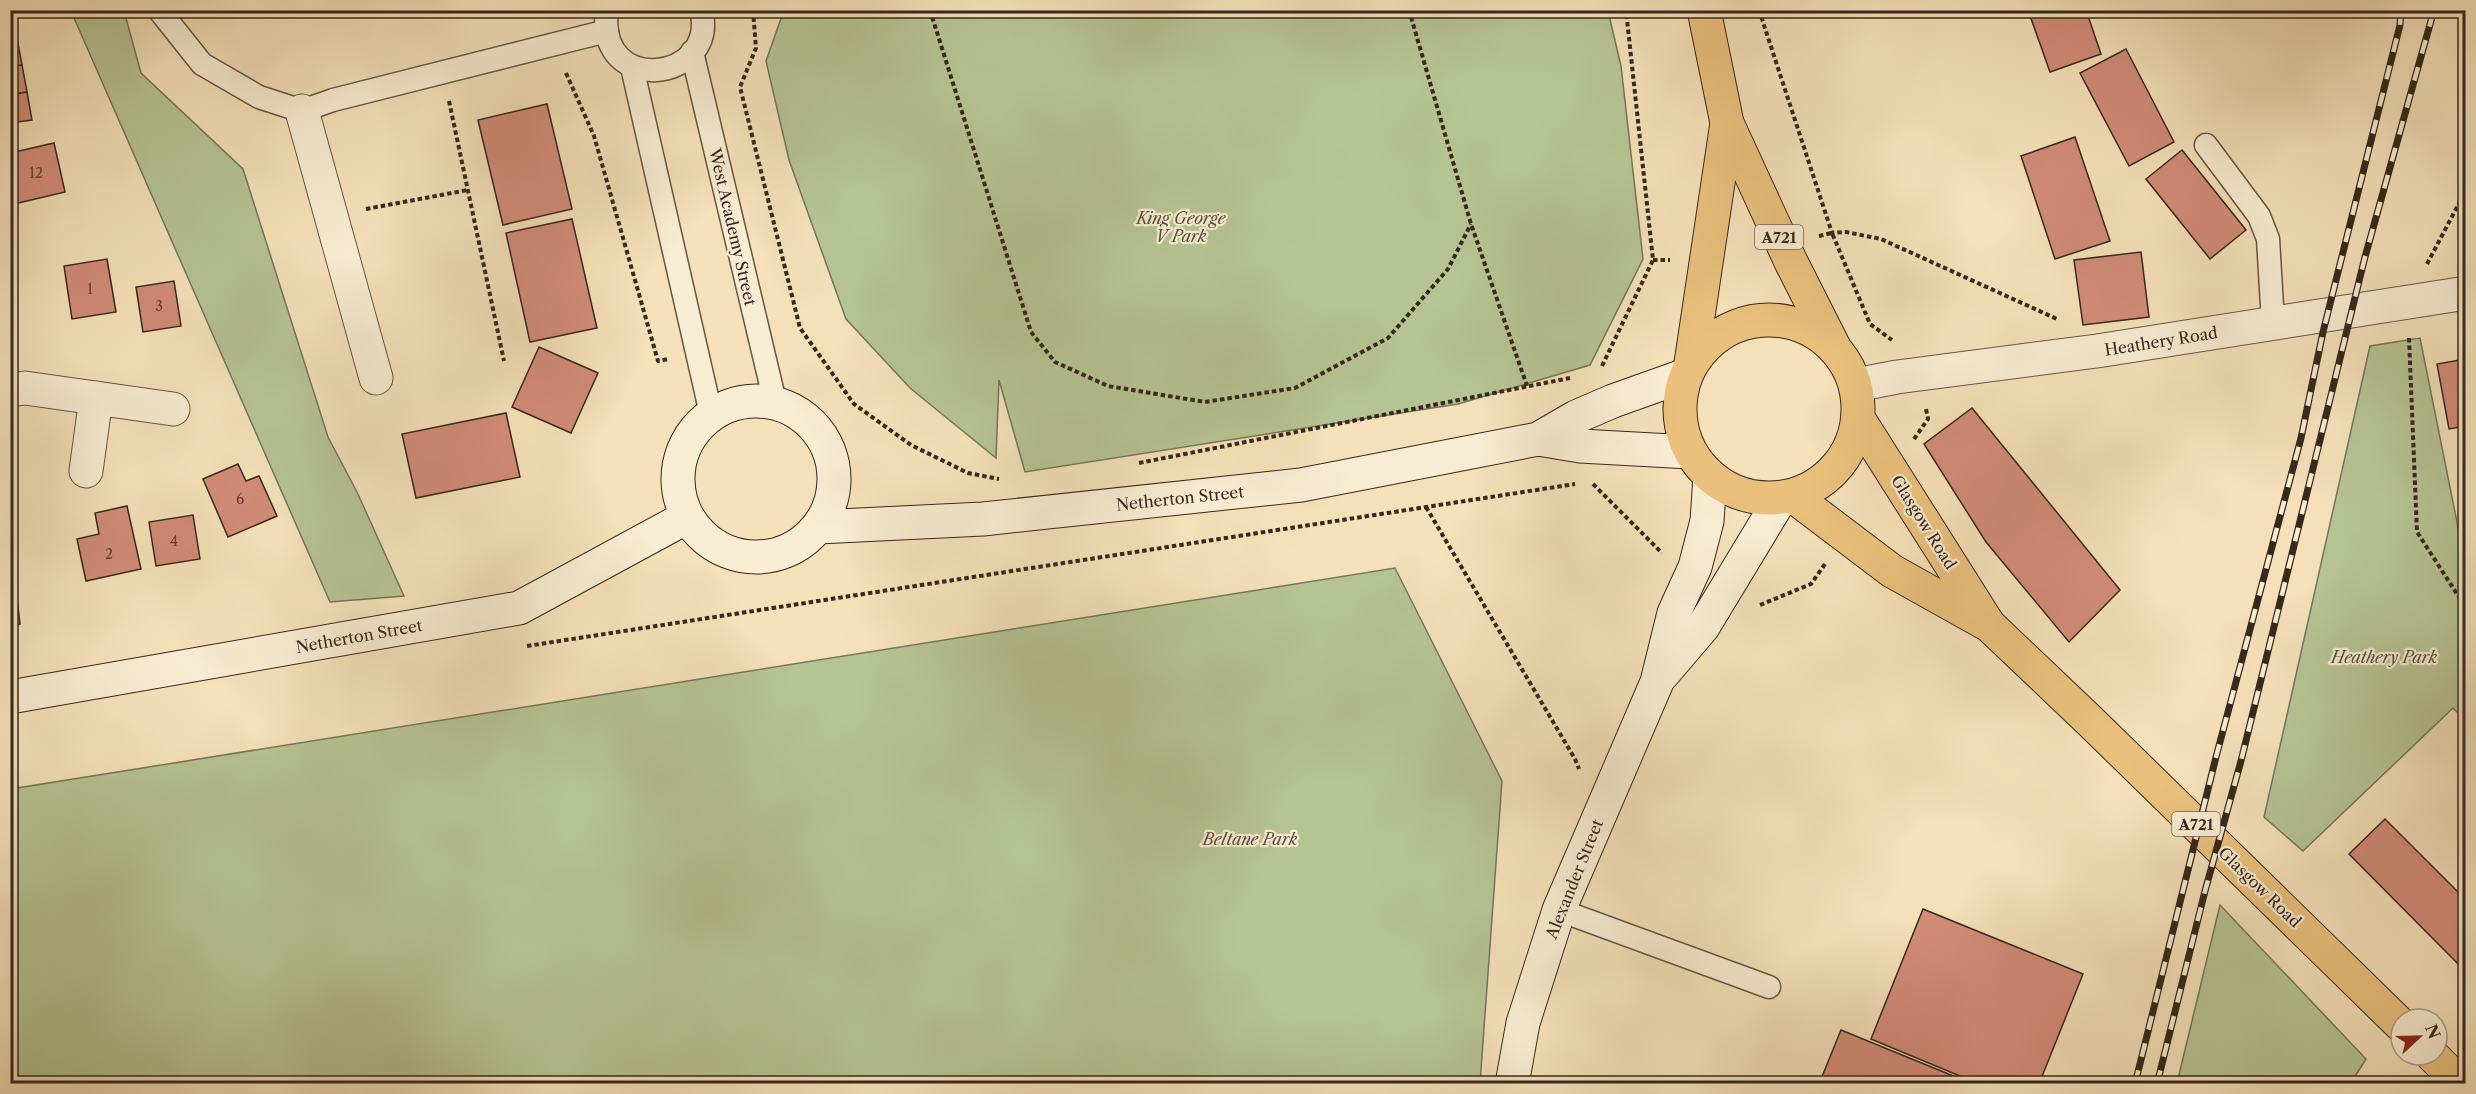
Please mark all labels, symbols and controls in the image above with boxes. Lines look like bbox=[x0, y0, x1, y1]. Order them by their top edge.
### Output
street label: West Academy Street bbox=[705, 145, 761, 308]
house number: 12 bbox=[29, 164, 43, 182]
park label: King George V Park bbox=[1135, 208, 1227, 246]
road number: A721 bbox=[1755, 225, 1803, 249]
house number: 1 bbox=[87, 280, 93, 298]
house number: 3 bbox=[155, 297, 163, 315]
street label: Heathery Road bbox=[2103, 322, 2219, 360]
street label: Glasgow Road bbox=[1887, 471, 1961, 573]
street label: Netherton Street bbox=[1115, 481, 1245, 515]
house number: 6 bbox=[236, 490, 244, 508]
house number: 4 bbox=[170, 532, 178, 550]
house number: 2 bbox=[105, 545, 113, 563]
street label: Netherton Street bbox=[294, 615, 424, 657]
park label: Heathery Park bbox=[2329, 647, 2438, 667]
road number: A721 bbox=[2172, 812, 2220, 836]
street label: Alexander Street bbox=[1540, 816, 1607, 943]
park label: Beltane Park bbox=[1201, 829, 1298, 849]
street label: Glasgow Road bbox=[2214, 843, 2306, 932]
north arrow bbox=[2389, 1007, 2449, 1067]
text: N bbox=[2421, 1021, 2445, 1042]

